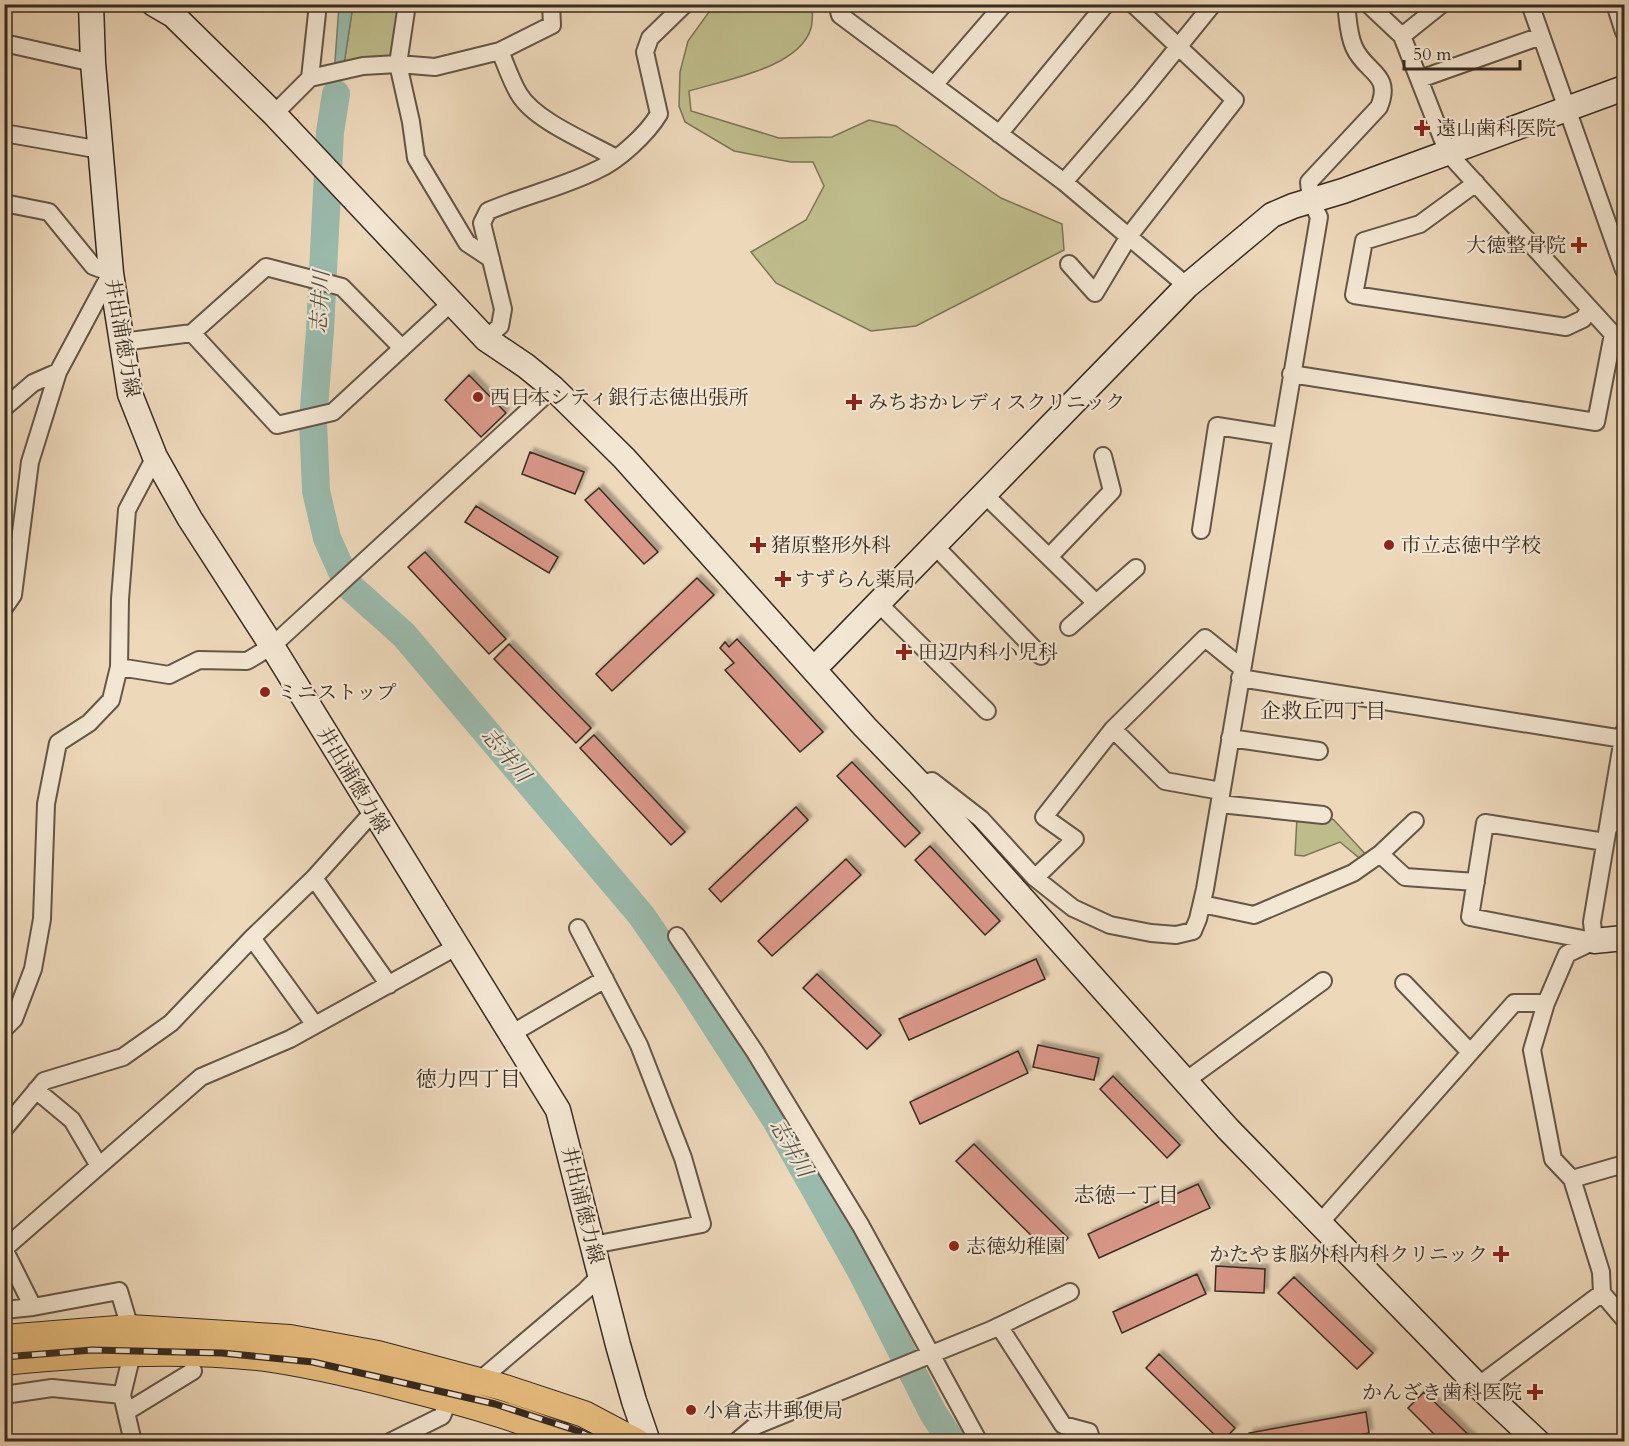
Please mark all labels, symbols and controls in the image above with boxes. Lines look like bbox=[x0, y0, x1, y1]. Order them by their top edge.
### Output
scale bar bbox=[1404, 33, 1520, 71]
text: 50 m bbox=[1413, 42, 1452, 67]
place label: 遠山歯科医院 bbox=[1436, 115, 1556, 142]
marker: 遠山歯科医院 bbox=[1413, 119, 1431, 137]
place label: 大徳整骨院 bbox=[1466, 232, 1566, 259]
marker: 大徳整骨院 bbox=[1570, 236, 1588, 254]
water label: 志井川 bbox=[304, 268, 337, 334]
street label: 井出浦徳力線 bbox=[99, 277, 146, 400]
place label: 西日本シティ銀行志徳出張所 bbox=[490, 384, 748, 411]
place label: みちおかレディスクリニック bbox=[868, 389, 1125, 416]
marker: 西日本シティ銀行志徳出張所 bbox=[471, 390, 485, 404]
marker: みちおかレディスクリニック bbox=[845, 393, 863, 411]
place label: 猪原整形外科 bbox=[771, 532, 891, 559]
place label: 市立志徳中学校 bbox=[1401, 532, 1541, 559]
marker: 猪原整形外科 bbox=[749, 536, 767, 554]
marker: 市立志徳中学校 bbox=[1382, 538, 1396, 552]
place label: すずらん薬局 bbox=[795, 566, 915, 593]
marker: すずらん薬局 bbox=[776, 572, 790, 586]
place label: 田辺内科小児科 bbox=[918, 639, 1058, 666]
marker: 田辺内科小児科 bbox=[895, 643, 913, 661]
place label: ミニストップ bbox=[277, 679, 396, 706]
marker: ミニストップ bbox=[258, 685, 272, 699]
district label: 企救丘四丁目 bbox=[1260, 697, 1386, 726]
street label: 井出浦徳力線 bbox=[311, 722, 396, 839]
water label: 志井川 bbox=[474, 722, 538, 790]
district label: 徳力四丁目 bbox=[416, 1065, 521, 1094]
water label: 志井川 bbox=[762, 1114, 820, 1185]
street label: 井出浦徳力線 bbox=[555, 1144, 610, 1267]
district label: 志徳一丁目 bbox=[1074, 1181, 1179, 1210]
place label: 志徳幼稚園 bbox=[966, 1233, 1066, 1260]
marker: 志徳幼稚園 bbox=[947, 1239, 961, 1253]
place label: かたやま脳外科内科クリニック bbox=[1209, 1241, 1488, 1268]
marker: かたやま脳外科内科クリニック bbox=[1492, 1245, 1510, 1263]
place label: かんざき歯科医院 bbox=[1362, 1379, 1522, 1406]
marker: かんざき歯科医院 bbox=[1526, 1383, 1544, 1401]
place label: 小倉志井郵便局 bbox=[703, 1397, 843, 1424]
marker: 小倉志井郵便局 bbox=[684, 1403, 698, 1417]

